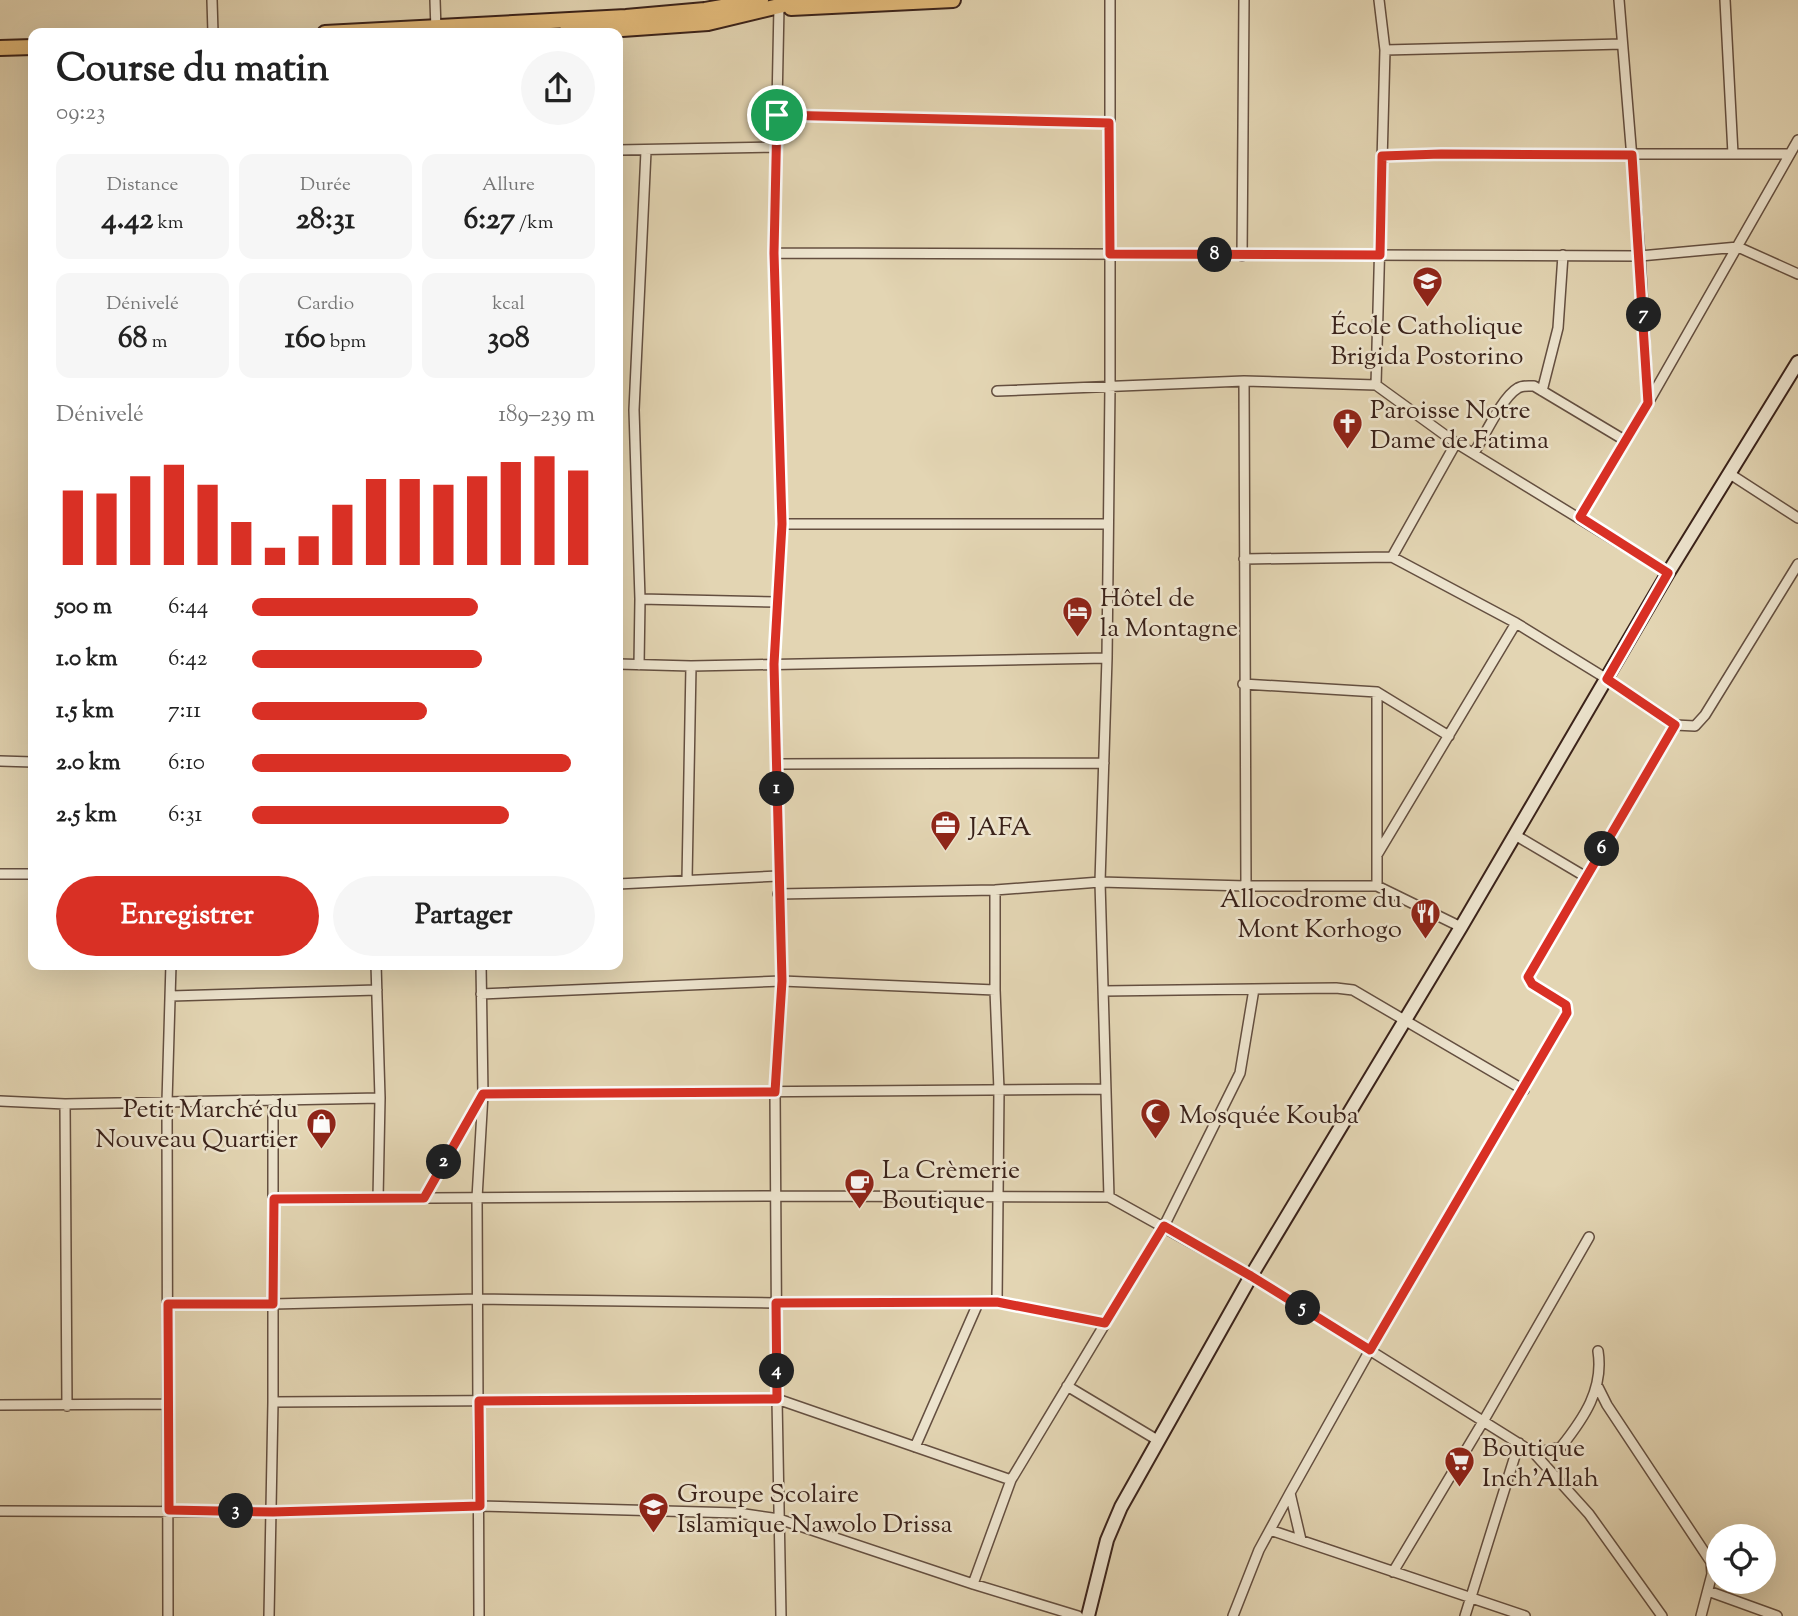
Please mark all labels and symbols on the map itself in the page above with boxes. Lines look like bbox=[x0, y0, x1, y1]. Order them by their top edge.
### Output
pin bbox=[747, 85, 807, 145]
pin: 8 bbox=[1198, 238, 1232, 272]
school or university icon: École Catholique Brigida Postorino bbox=[1410, 265, 1444, 309]
pin: 7 bbox=[1626, 298, 1662, 332]
place label: École Catholique Brigida Postorino bbox=[1330, 309, 1524, 376]
place label: Paroisse Notre Dame de Fatima bbox=[1370, 393, 1549, 460]
church icon: Paroisse Notre Dame de Fatima bbox=[1330, 407, 1364, 451]
place label: Hôtel de la Montagne bbox=[1100, 581, 1238, 648]
hotel icon: Hôtel de la Montagne bbox=[1060, 595, 1094, 639]
pin: 1 bbox=[760, 772, 794, 806]
office icon: JAFA bbox=[929, 809, 963, 853]
place label: JAFA bbox=[967, 810, 1032, 847]
pin: 6 bbox=[1584, 832, 1620, 866]
place label: Allocodrome du Mont Korhogo bbox=[1220, 882, 1402, 949]
restaurant icon: Allocodrome du Mont Korhogo bbox=[1408, 896, 1442, 940]
place label: Petit Marché du Nouveau Quartier bbox=[95, 1092, 298, 1159]
mosque icon: Mosquée Kouba bbox=[1139, 1097, 1173, 1141]
place label: Mosquée Kouba bbox=[1179, 1098, 1359, 1135]
shop icon: Petit Marché du Nouveau Quartier bbox=[304, 1106, 338, 1150]
pin: 2 bbox=[426, 1144, 462, 1180]
place label: La Crèmerie Boutique bbox=[882, 1153, 1020, 1220]
cafe icon: La Crèmerie Boutique bbox=[842, 1167, 876, 1211]
pin: 5 bbox=[1286, 1290, 1320, 1326]
pin: 4 bbox=[760, 1354, 794, 1388]
place label: Boutique Inch'Allah bbox=[1482, 1431, 1599, 1498]
supermarket icon: Boutique Inch'Allah bbox=[1442, 1445, 1476, 1489]
place label: Groupe Scolaire Islamique Nawolo Drissa bbox=[677, 1477, 953, 1544]
school or university icon: Groupe Scolaire Islamique Nawolo Drissa bbox=[637, 1491, 671, 1535]
pin: 3 bbox=[218, 1494, 254, 1528]

